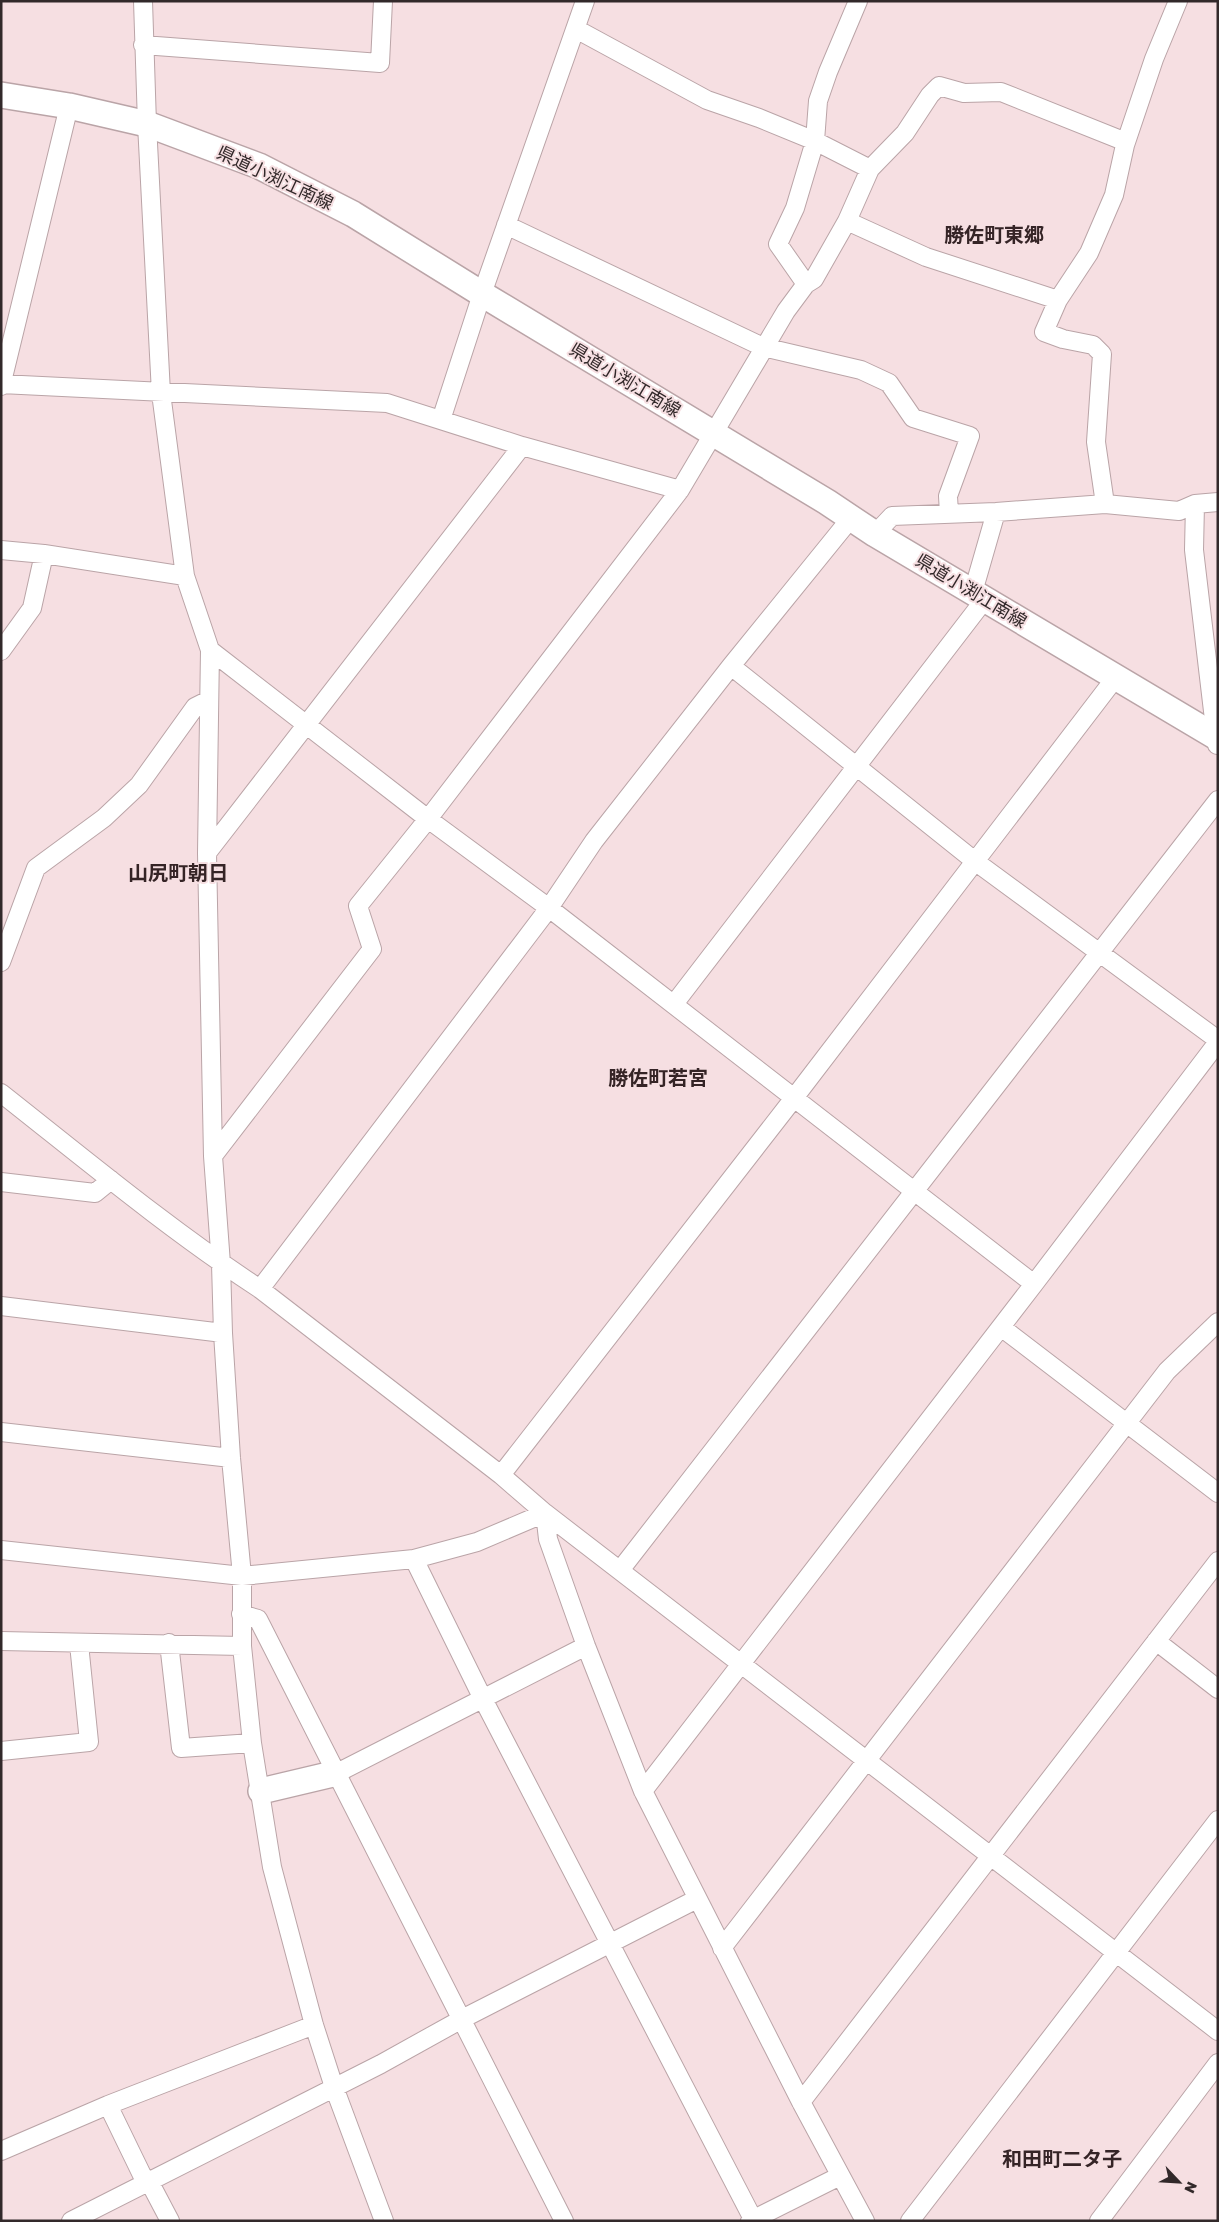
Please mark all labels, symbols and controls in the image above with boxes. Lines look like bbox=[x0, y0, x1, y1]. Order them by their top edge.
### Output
street label: 県道小渕江南線 bbox=[214, 140, 337, 214]
district label: 勝佐町東郷 bbox=[944, 222, 1044, 246]
street label: 県道小渕江南線 bbox=[566, 337, 685, 421]
street label: 県道小渕江南線 bbox=[912, 548, 1031, 632]
district label: 山尻町朝日 bbox=[128, 860, 228, 884]
district label: 勝佐町若宮 bbox=[608, 1065, 708, 1089]
district label: 和田町二タ子 bbox=[1002, 2146, 1122, 2170]
north arrow bbox=[1154, 2157, 1204, 2207]
text: N bbox=[1181, 2179, 1201, 2196]

